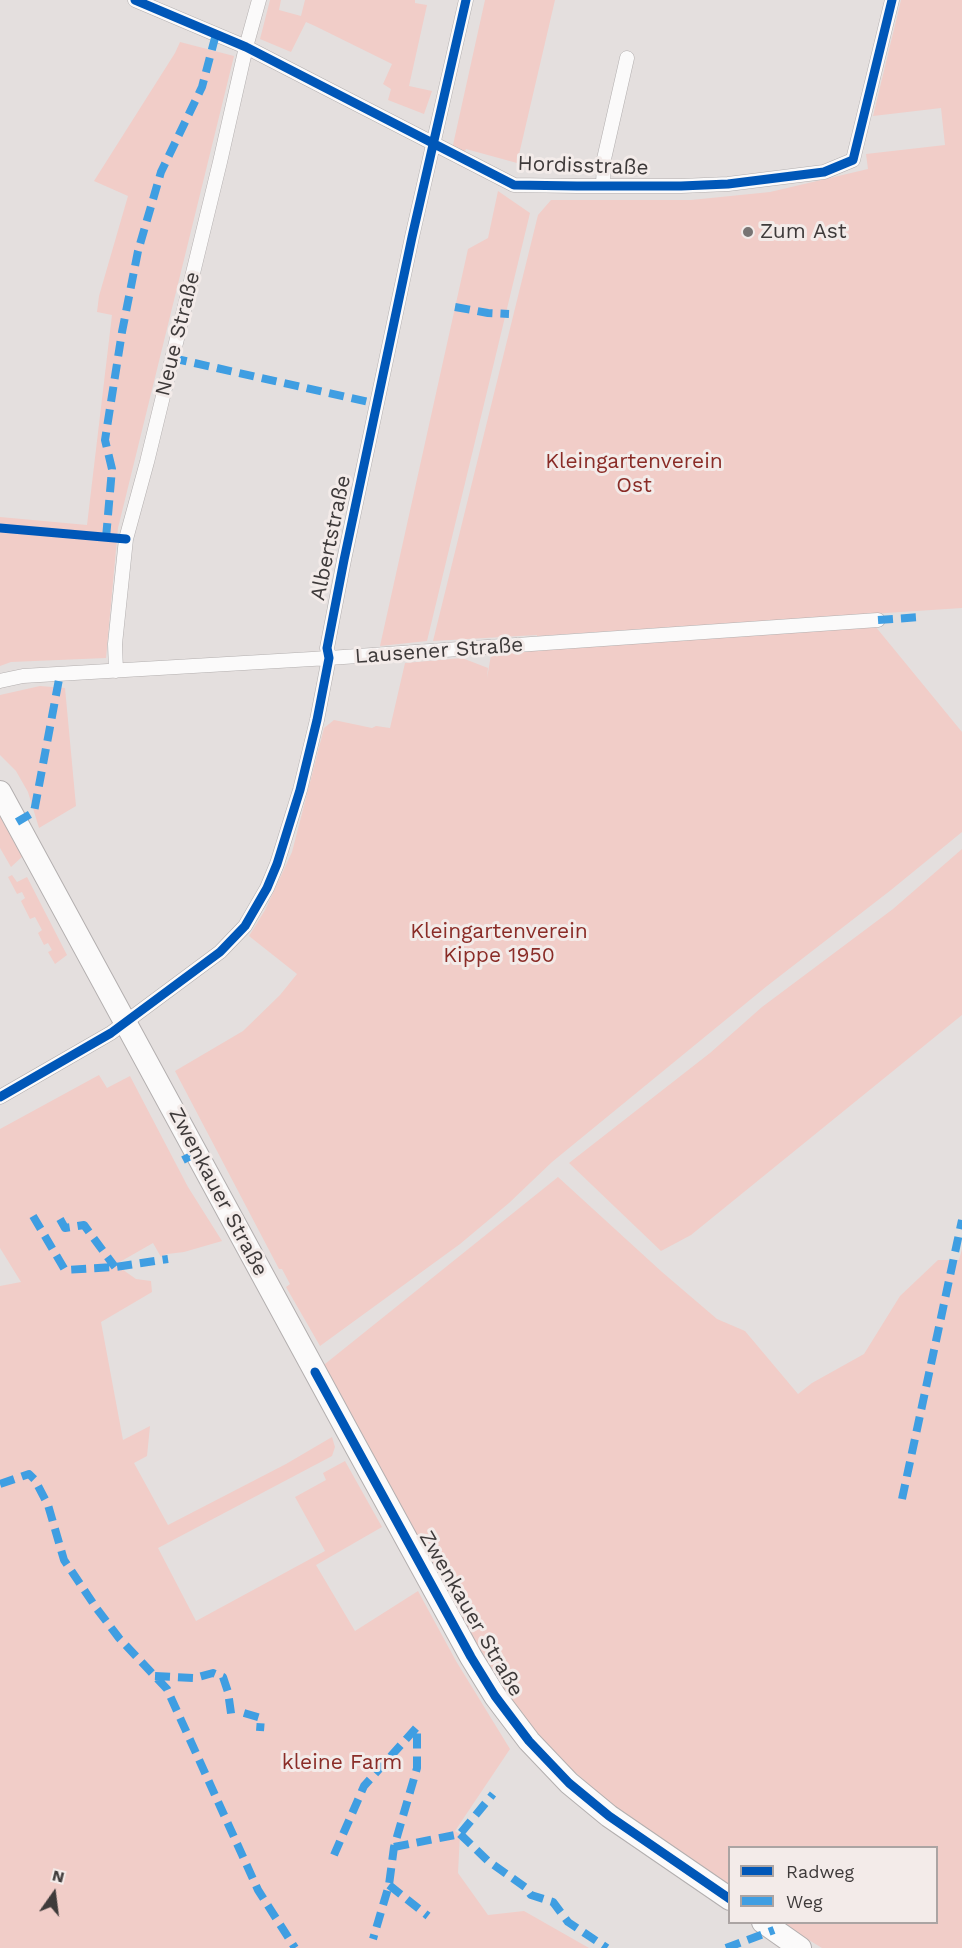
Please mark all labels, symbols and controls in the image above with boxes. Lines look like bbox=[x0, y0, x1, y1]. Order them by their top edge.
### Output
street label: Hordisstraße bbox=[517, 151, 649, 181]
place label: Zum Ast bbox=[760, 219, 847, 245]
marker: Zum Ast bbox=[741, 225, 755, 239]
street label: Neue Straße bbox=[150, 269, 206, 399]
park label: Kleingartenverein Ost bbox=[545, 449, 723, 499]
street label: Albertstraße bbox=[305, 473, 357, 603]
street label: Lausener Straße bbox=[354, 633, 524, 669]
park label: Kleingartenverein Kippe 1950 bbox=[410, 919, 588, 969]
street label: Zwenkauer Straße bbox=[163, 1104, 273, 1280]
street label: Zwenkauer Straße bbox=[413, 1527, 529, 1701]
park label: kleine Farm bbox=[282, 1750, 402, 1776]
legend bbox=[728, 1846, 938, 1924]
text: Radweg bbox=[786, 1861, 854, 1882]
north arrow bbox=[24, 1864, 84, 1924]
text: N bbox=[50, 1865, 67, 1887]
text: Weg bbox=[786, 1891, 823, 1912]

